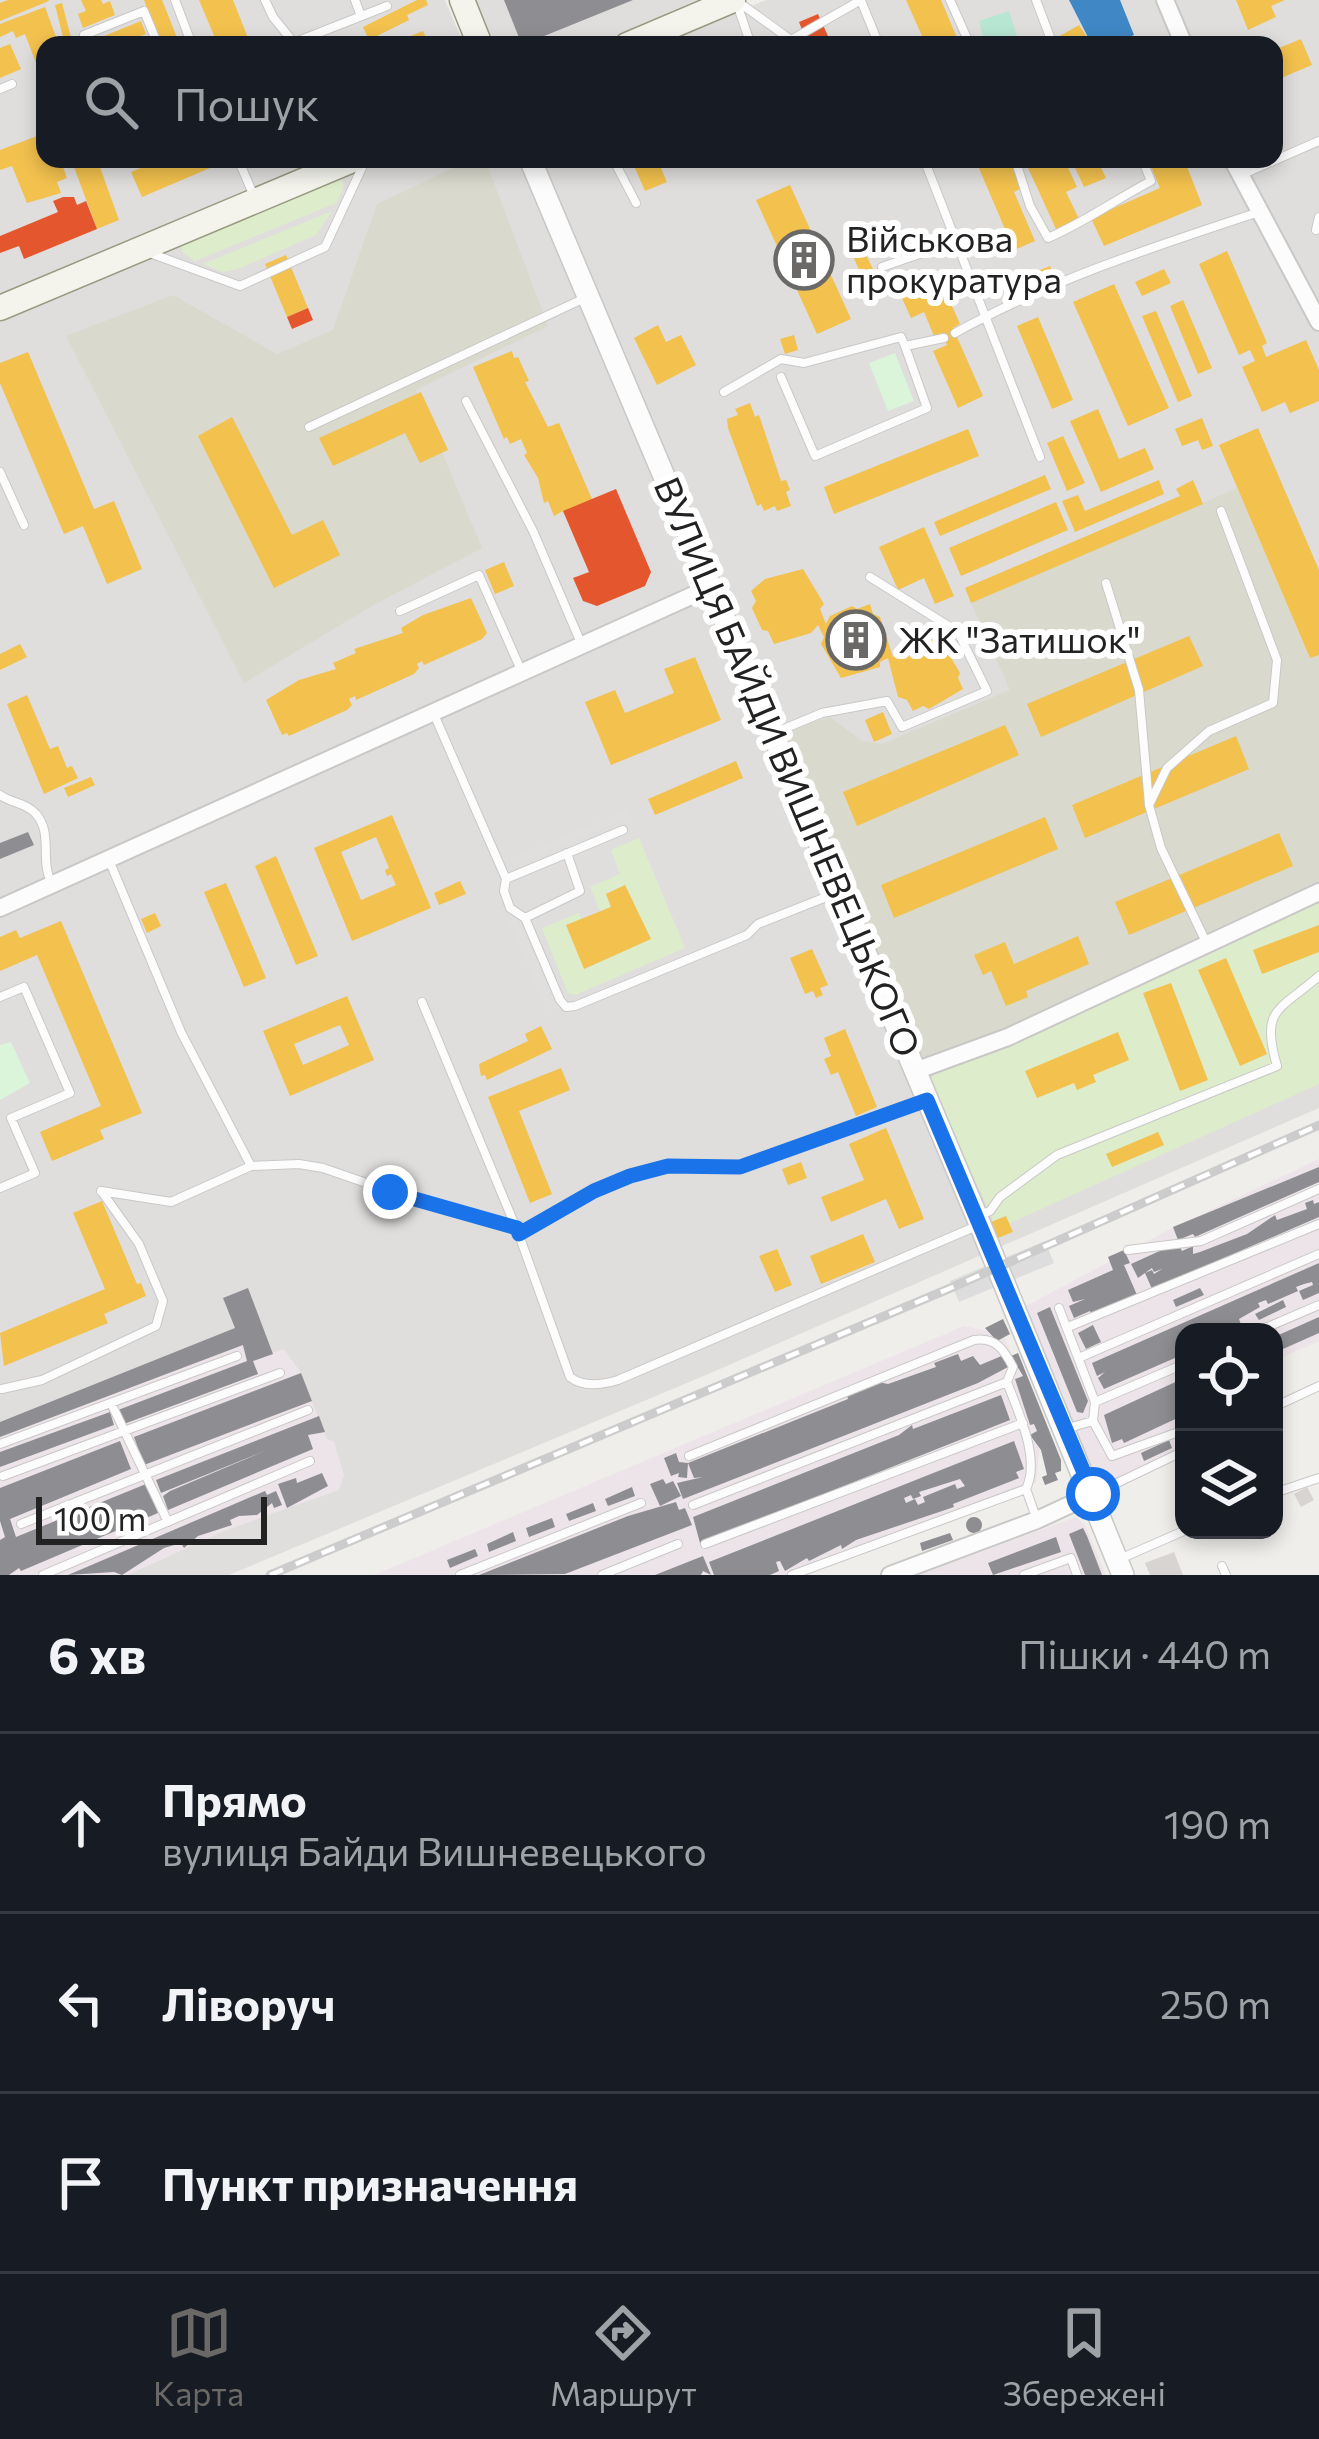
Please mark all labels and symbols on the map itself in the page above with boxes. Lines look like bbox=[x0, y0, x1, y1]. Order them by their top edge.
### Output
place label: Військова прокуратура bbox=[846, 215, 1062, 300]
building icon: Військова прокуратура bbox=[773, 229, 835, 291]
street label: ВУЛИЦЯ БАЙДИ ВИШНЕВЕЦЬКОГО bbox=[646, 470, 931, 1063]
building icon: ЖК "Затишок" bbox=[825, 609, 887, 671]
place label: ЖК "Затишок" bbox=[898, 616, 1141, 660]
route end bbox=[363, 1165, 417, 1219]
route start bbox=[1066, 1467, 1120, 1521]
scale bar bbox=[36, 1491, 267, 1544]

